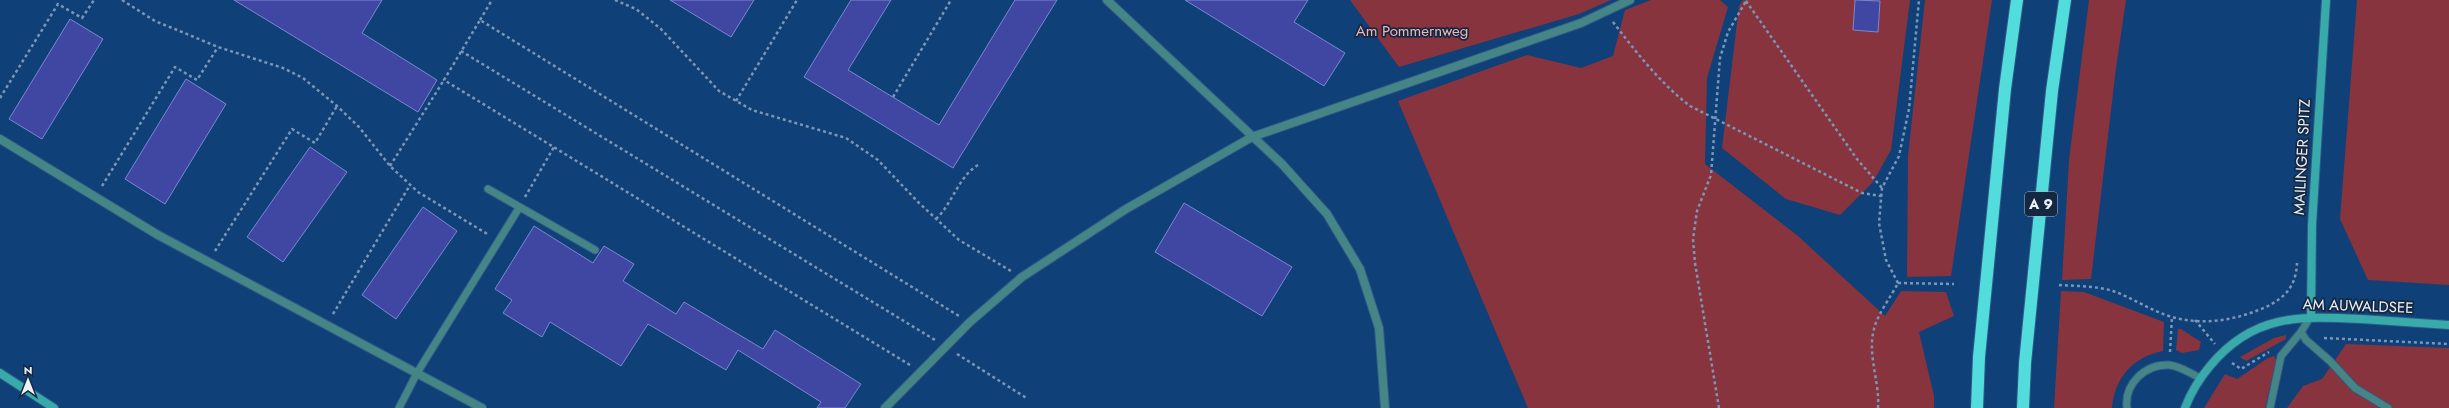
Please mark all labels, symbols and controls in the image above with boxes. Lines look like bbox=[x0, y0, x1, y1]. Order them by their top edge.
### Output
park label: Am Pommernweg bbox=[1356, 20, 1468, 42]
street label: MAILINGER SPITZ bbox=[2288, 98, 2316, 216]
road number: A 9 bbox=[2025, 192, 2057, 216]
street label: AM AUWALDSEE bbox=[2302, 293, 2414, 319]
north arrow bbox=[8, 360, 48, 400]
text: N bbox=[24, 362, 32, 378]

